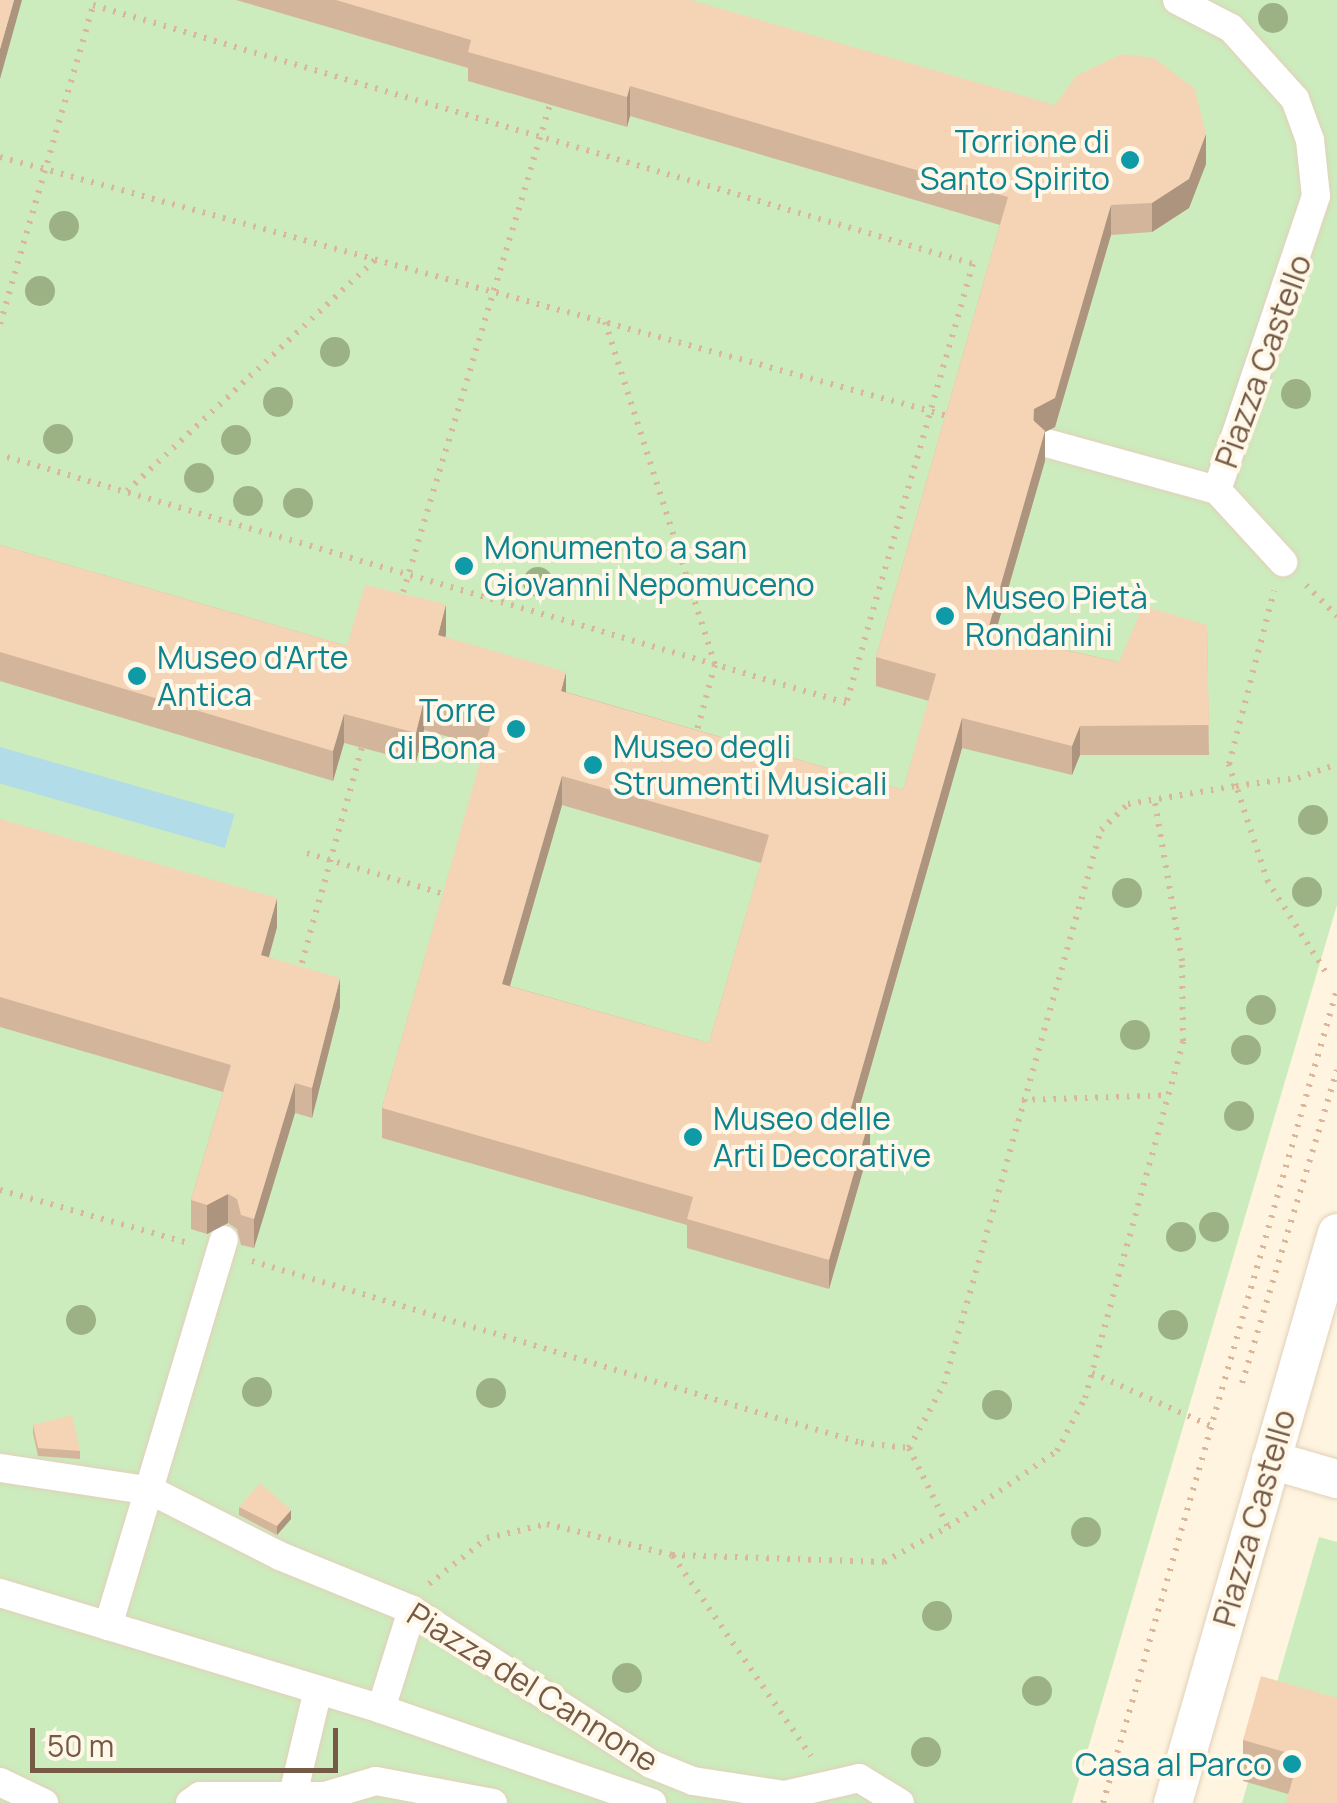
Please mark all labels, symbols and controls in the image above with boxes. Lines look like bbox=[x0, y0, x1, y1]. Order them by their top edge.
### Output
place label: Torrione di Santo Spirito bbox=[920, 123, 1110, 198]
marker: Torrione di Santo Spirito bbox=[1119, 149, 1141, 171]
street label: Piazza Castello bbox=[1207, 249, 1319, 473]
place label: Monumento a san Giovanni Nepomuceno bbox=[484, 529, 815, 604]
marker: Monumento a san Giovanni Nepomuceno bbox=[453, 555, 475, 577]
place label: Museo Pietà Rondanini bbox=[965, 579, 1148, 654]
marker: Museo Pietà Rondanini bbox=[934, 605, 956, 627]
place label: Museo d'Arte Antica bbox=[157, 639, 348, 714]
marker: Museo d'Arte Antica bbox=[126, 665, 148, 687]
place label: Torre di Bona bbox=[388, 692, 496, 767]
marker: Torre di Bona bbox=[505, 718, 527, 740]
place label: Museo degli Strumenti Musicali bbox=[613, 728, 888, 803]
marker: Museo degli Strumenti Musicali bbox=[582, 754, 604, 776]
place label: Museo delle Arti Decorative bbox=[713, 1100, 931, 1175]
marker: Museo delle Arti Decorative bbox=[682, 1126, 704, 1148]
street label: Piazza Castello bbox=[1205, 1405, 1303, 1631]
street label: Piazza del Cannone bbox=[401, 1594, 665, 1780]
scale bar bbox=[35, 1708, 342, 1770]
text: 50 m bbox=[47, 1725, 114, 1766]
place label: Casa al Parco bbox=[1075, 1745, 1272, 1783]
marker: Casa al Parco bbox=[1281, 1753, 1303, 1775]

